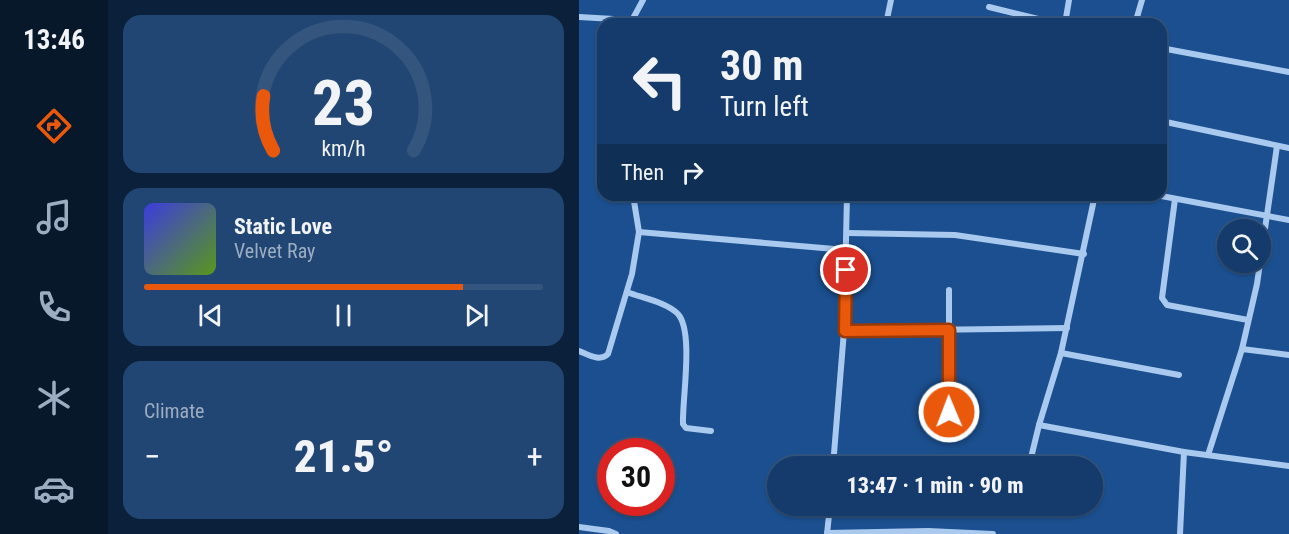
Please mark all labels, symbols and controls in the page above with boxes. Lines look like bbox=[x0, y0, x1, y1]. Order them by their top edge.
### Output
text: 13:46 bbox=[23, 24, 85, 56]
text: 30 m bbox=[720, 41, 803, 90]
icon: left bbox=[621, 42, 699, 120]
text: 23 bbox=[312, 67, 375, 140]
text: Turn left bbox=[720, 91, 809, 123]
icon: directions bbox=[33, 105, 75, 147]
text: km/h bbox=[321, 136, 366, 161]
icon: right bbox=[676, 156, 709, 189]
text: Then bbox=[621, 160, 664, 185]
icon: music bbox=[33, 196, 75, 238]
text: Static Love bbox=[234, 214, 332, 239]
map controls bbox=[1217, 219, 1271, 273]
button: search bbox=[1217, 219, 1271, 273]
text: Velvet Ray bbox=[234, 239, 315, 263]
pin bbox=[820, 244, 871, 295]
icon: arrive bbox=[829, 253, 862, 286]
icon: phone bbox=[33, 286, 75, 328]
icon: previous bbox=[194, 299, 227, 332]
icon: pause bbox=[327, 299, 360, 332]
icon: next bbox=[460, 299, 493, 332]
icon: climate bbox=[33, 377, 75, 419]
position arrow bbox=[917, 380, 981, 444]
text: Climate bbox=[144, 399, 204, 423]
text: 21.5° bbox=[294, 430, 393, 483]
text: − bbox=[144, 437, 161, 476]
text: + bbox=[527, 437, 543, 476]
speed limit sign: 30 bbox=[597, 438, 675, 516]
icon: car bbox=[33, 468, 75, 510]
text: 13:47 · 1 min · 90 m bbox=[847, 473, 1023, 498]

